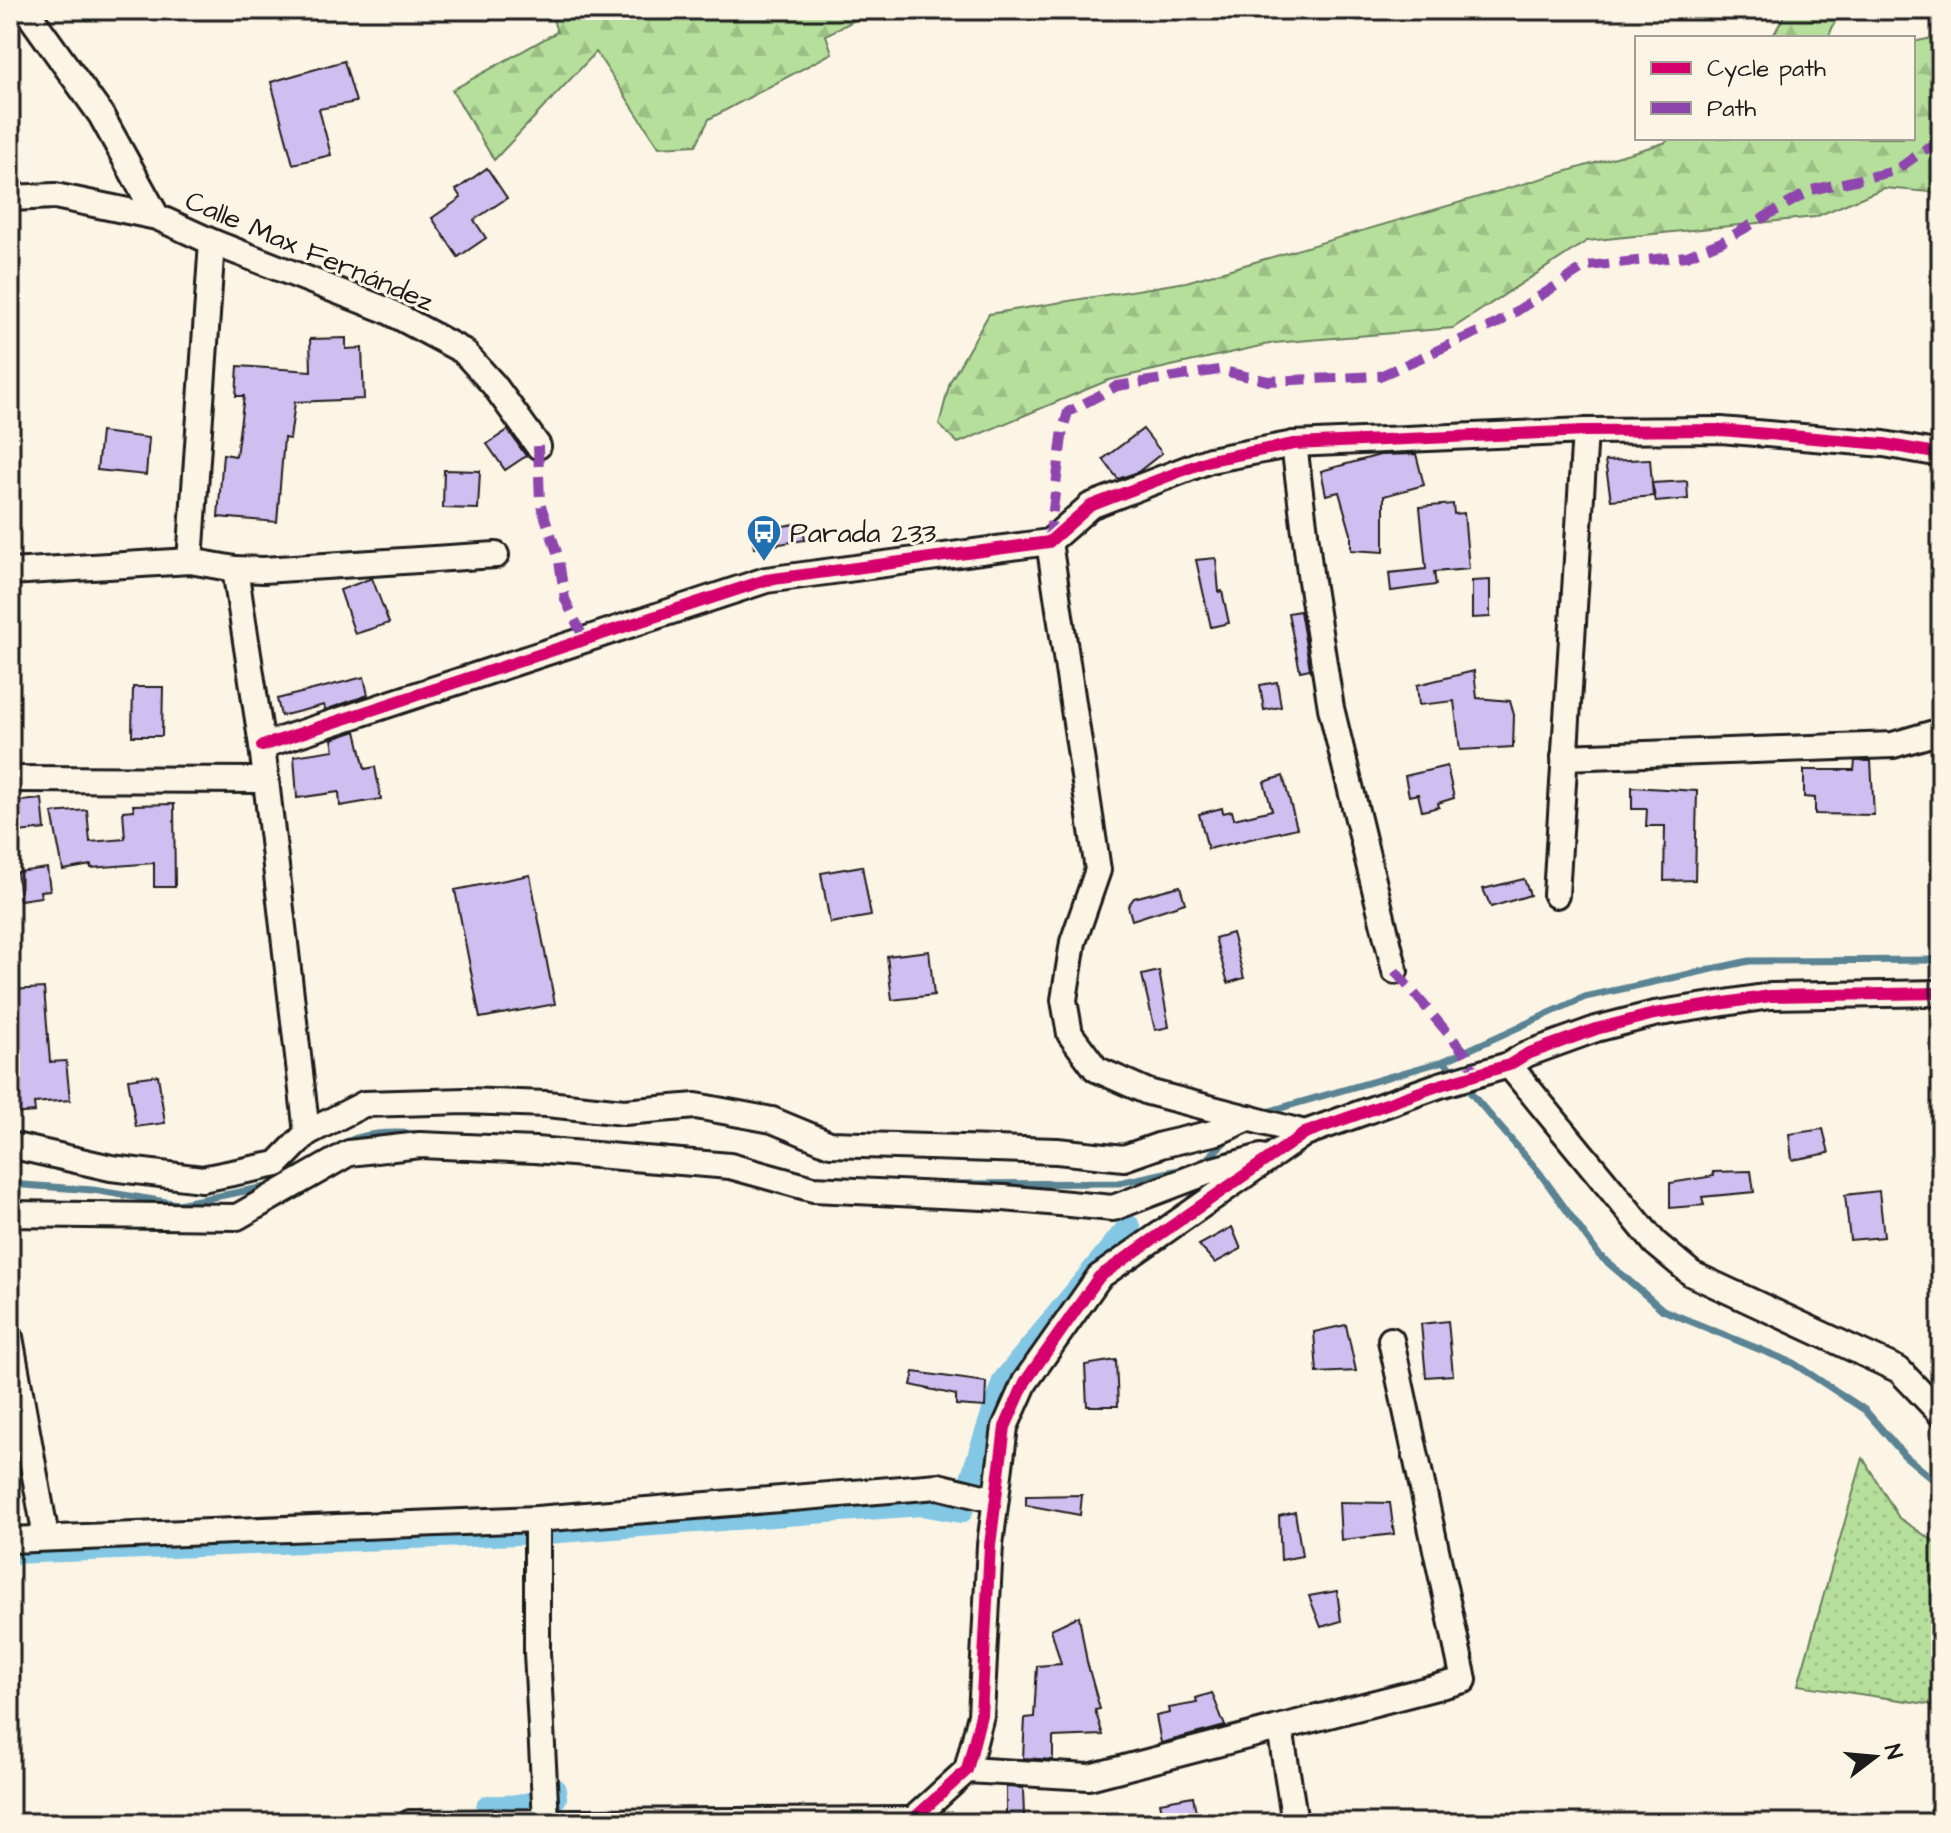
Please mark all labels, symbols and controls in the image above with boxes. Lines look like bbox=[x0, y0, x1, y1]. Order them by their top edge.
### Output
legend bbox=[1635, 36, 1915, 140]
text: Cycle path bbox=[1707, 52, 1826, 87]
text: Path bbox=[1707, 92, 1756, 126]
street label: Calle Max Fernández bbox=[179, 181, 440, 321]
bus stop icon: Parada 233 bbox=[745, 513, 783, 563]
place label: Parada 233 bbox=[790, 514, 936, 553]
north arrow bbox=[1835, 1717, 1915, 1797]
text: N bbox=[1876, 1741, 1910, 1763]

